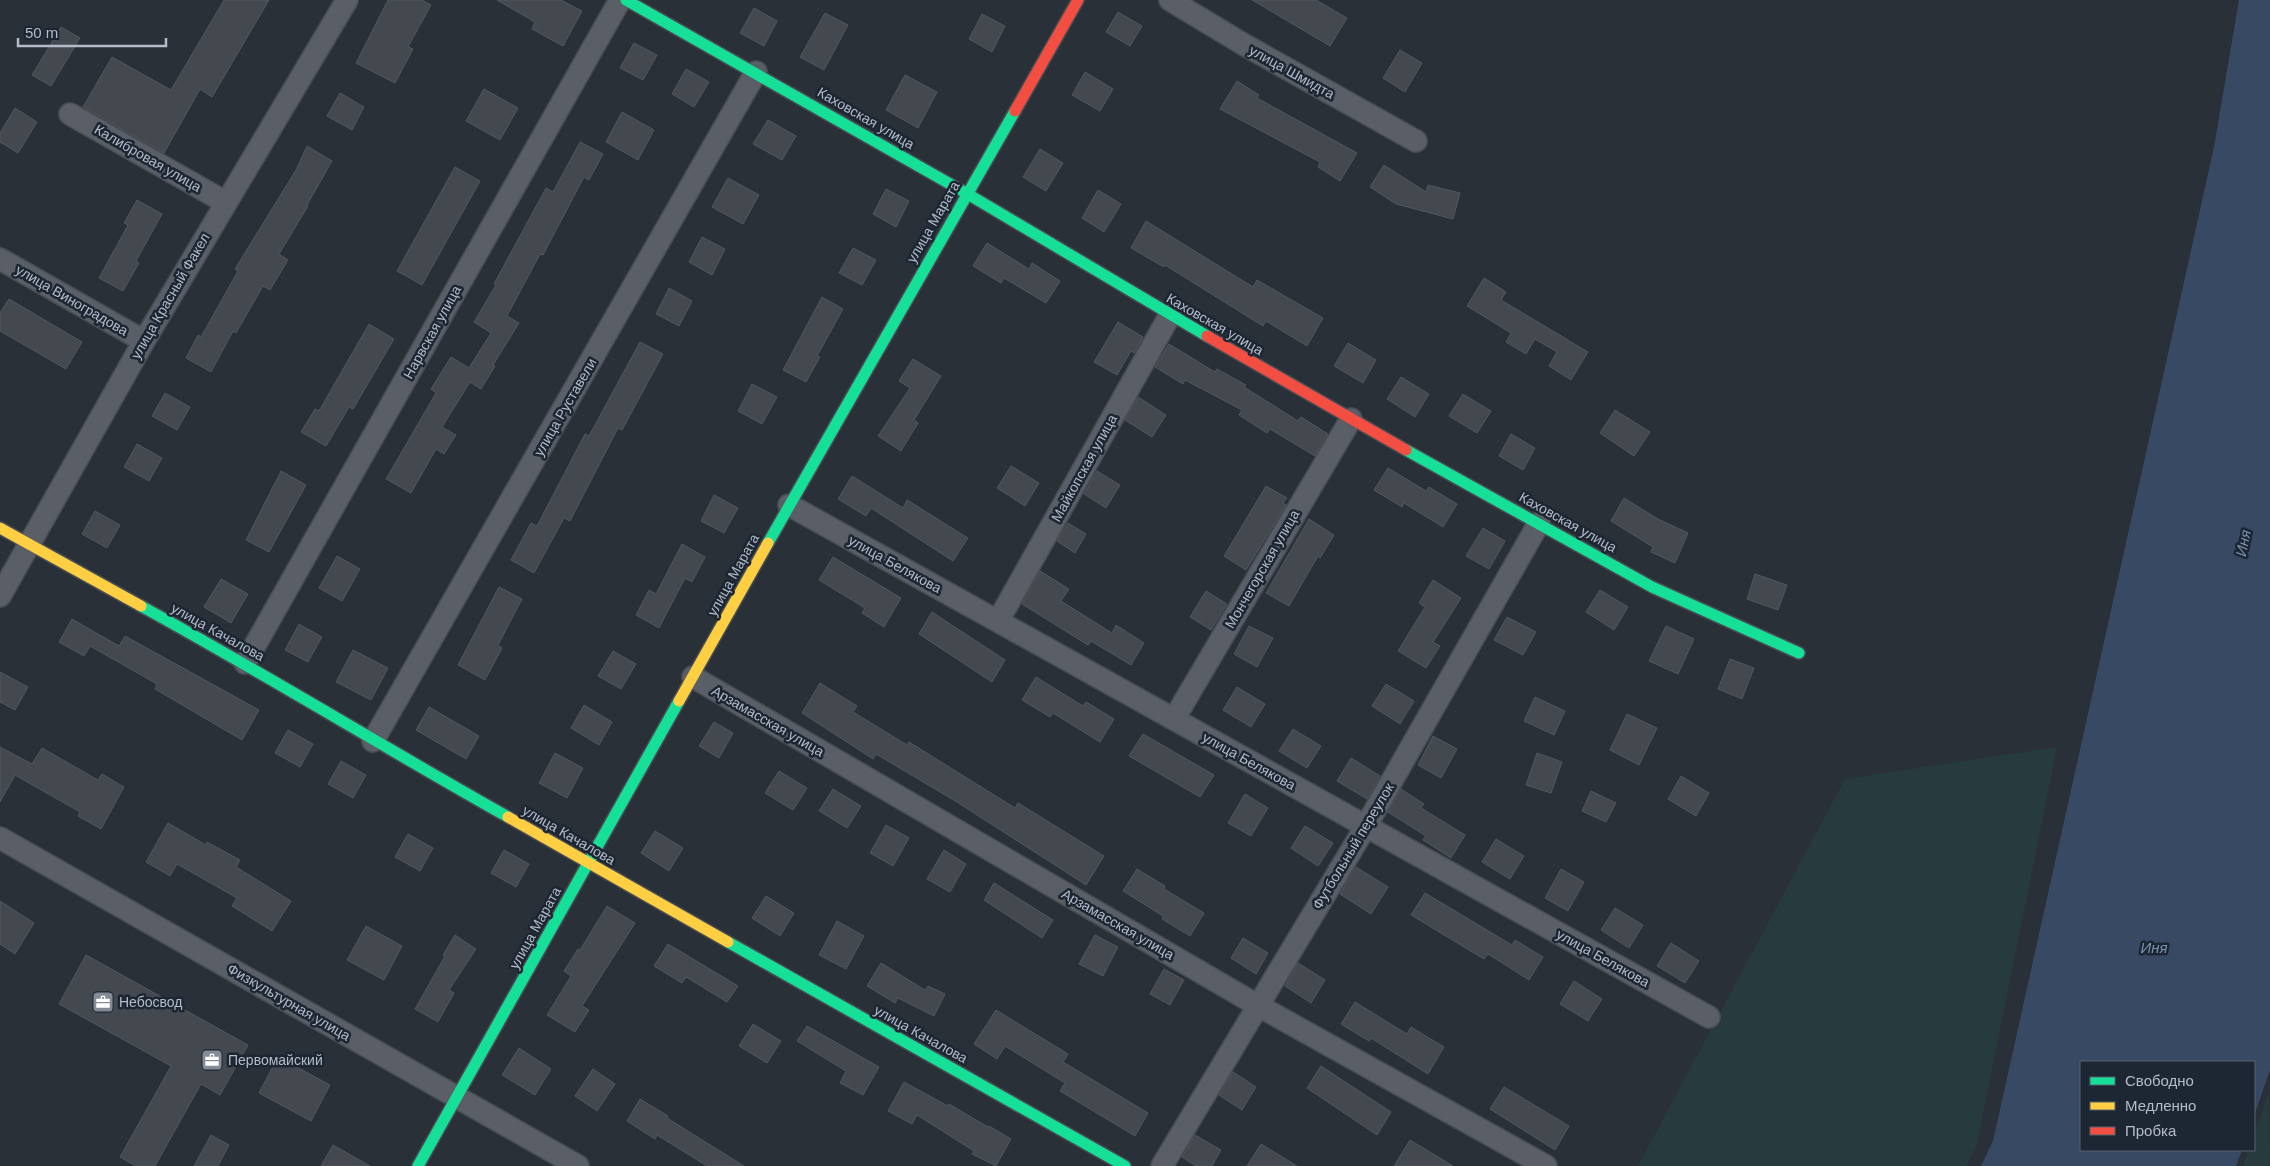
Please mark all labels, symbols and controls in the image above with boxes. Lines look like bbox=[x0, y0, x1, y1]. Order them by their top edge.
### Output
scale bar bbox=[18, 15, 165, 47]
text: 50 m bbox=[25, 24, 58, 41]
street label: улица Шмидта bbox=[1247, 42, 1338, 102]
street label: Каховская улица bbox=[815, 84, 917, 152]
street label: Калибровая улица bbox=[92, 121, 204, 195]
street label: улица Марата bbox=[903, 178, 963, 266]
street label: улица Красный Факел bbox=[127, 230, 213, 362]
street label: улица Виноградова bbox=[13, 261, 131, 339]
street label: Нарвская улица bbox=[400, 282, 464, 381]
street label: Каховская улица bbox=[1164, 290, 1266, 358]
street label: улица Руставели bbox=[531, 355, 599, 459]
street label: Майкопская улица bbox=[1048, 411, 1120, 524]
street label: Каховская улица bbox=[1516, 489, 1620, 556]
street label: Мончегорская улица bbox=[1222, 507, 1303, 631]
water label: Иня bbox=[2232, 528, 2254, 558]
street label: улица Марата bbox=[704, 531, 762, 619]
street label: улица Белякова bbox=[846, 532, 944, 596]
street label: улица Качалова bbox=[169, 600, 268, 664]
street label: Арзамасская улица bbox=[709, 682, 827, 760]
street label: улица Белякова bbox=[1200, 729, 1298, 793]
street label: Футбольный переулок bbox=[1309, 779, 1397, 912]
street label: улица Качалова bbox=[520, 802, 618, 868]
street label: улица Марата bbox=[506, 884, 564, 972]
street label: Арзамасская улица bbox=[1059, 885, 1177, 963]
street label: улица Белякова bbox=[1554, 926, 1652, 990]
water label: Иня bbox=[2141, 939, 2168, 956]
street label: Физкультурная улица bbox=[225, 960, 353, 1044]
office icon: Небосвод bbox=[91, 990, 115, 1014]
place label: Небосвод bbox=[119, 994, 182, 1010]
street label: улица Качалова bbox=[872, 1002, 971, 1066]
office icon: Первомайский bbox=[200, 1048, 224, 1072]
place label: Первомайский bbox=[228, 1052, 323, 1068]
legend bbox=[2080, 1061, 2255, 1151]
text: Свободно bbox=[2125, 1072, 2194, 1089]
text: Медленно bbox=[2125, 1097, 2196, 1114]
text: Пробка bbox=[2125, 1122, 2177, 1139]

